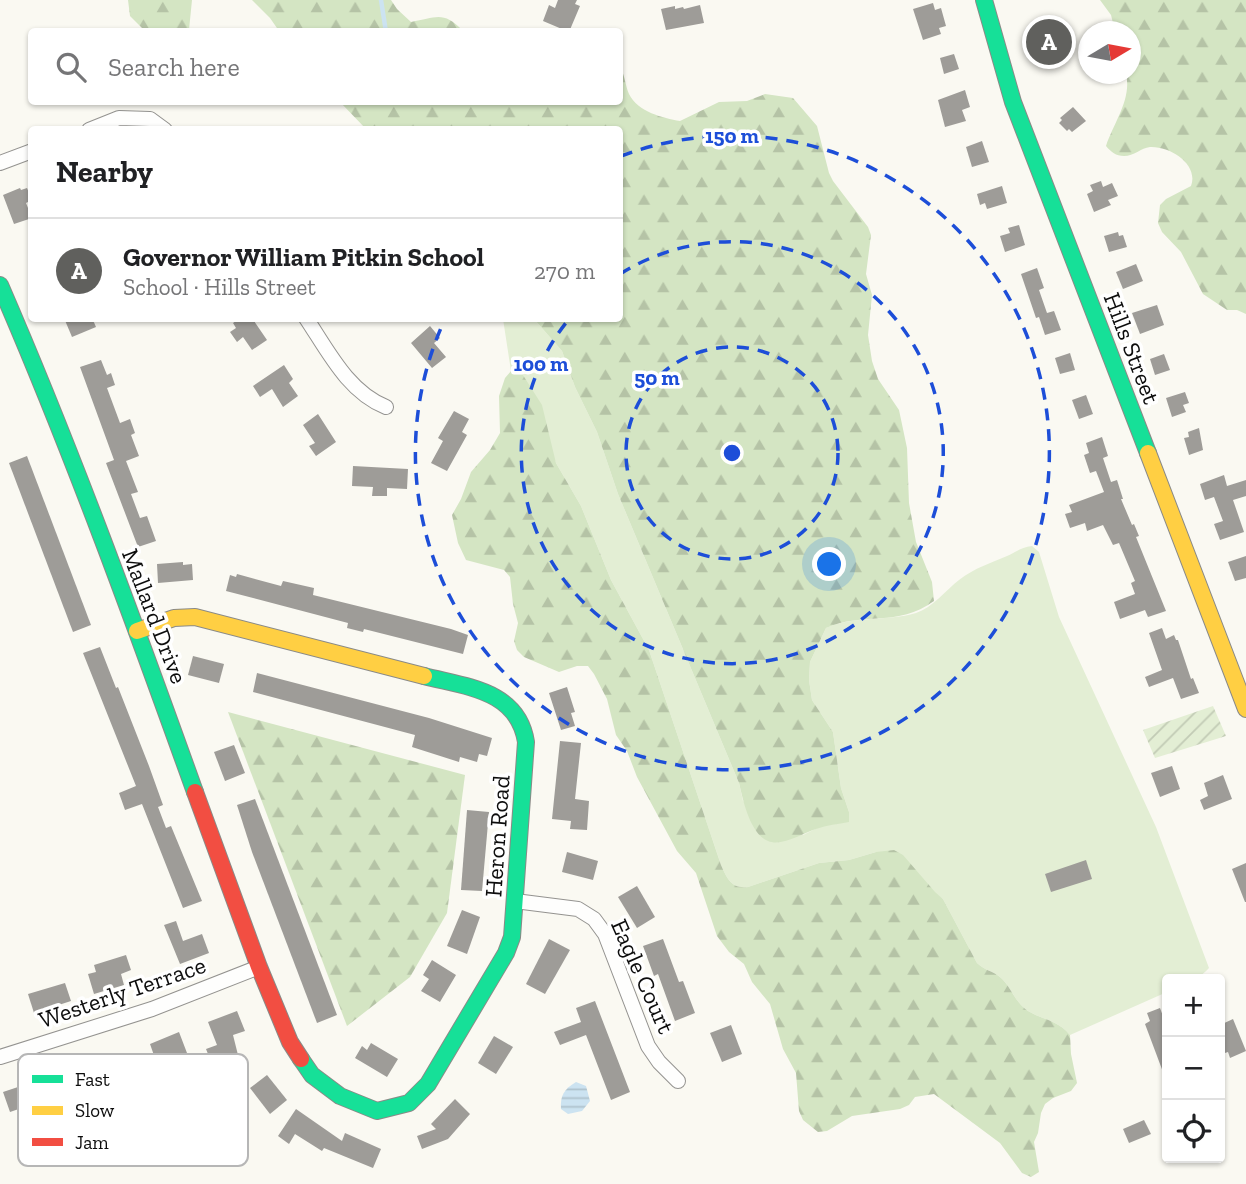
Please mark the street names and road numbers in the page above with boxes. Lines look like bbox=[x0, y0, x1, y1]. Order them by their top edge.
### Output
street label: Hills Street bbox=[1098, 288, 1167, 408]
street label: Mallard Drive bbox=[116, 544, 194, 688]
street label: Heron Road bbox=[478, 774, 516, 898]
street label: Eagle Court bbox=[605, 914, 681, 1038]
street label: Westerly Terrace bbox=[35, 950, 209, 1034]

